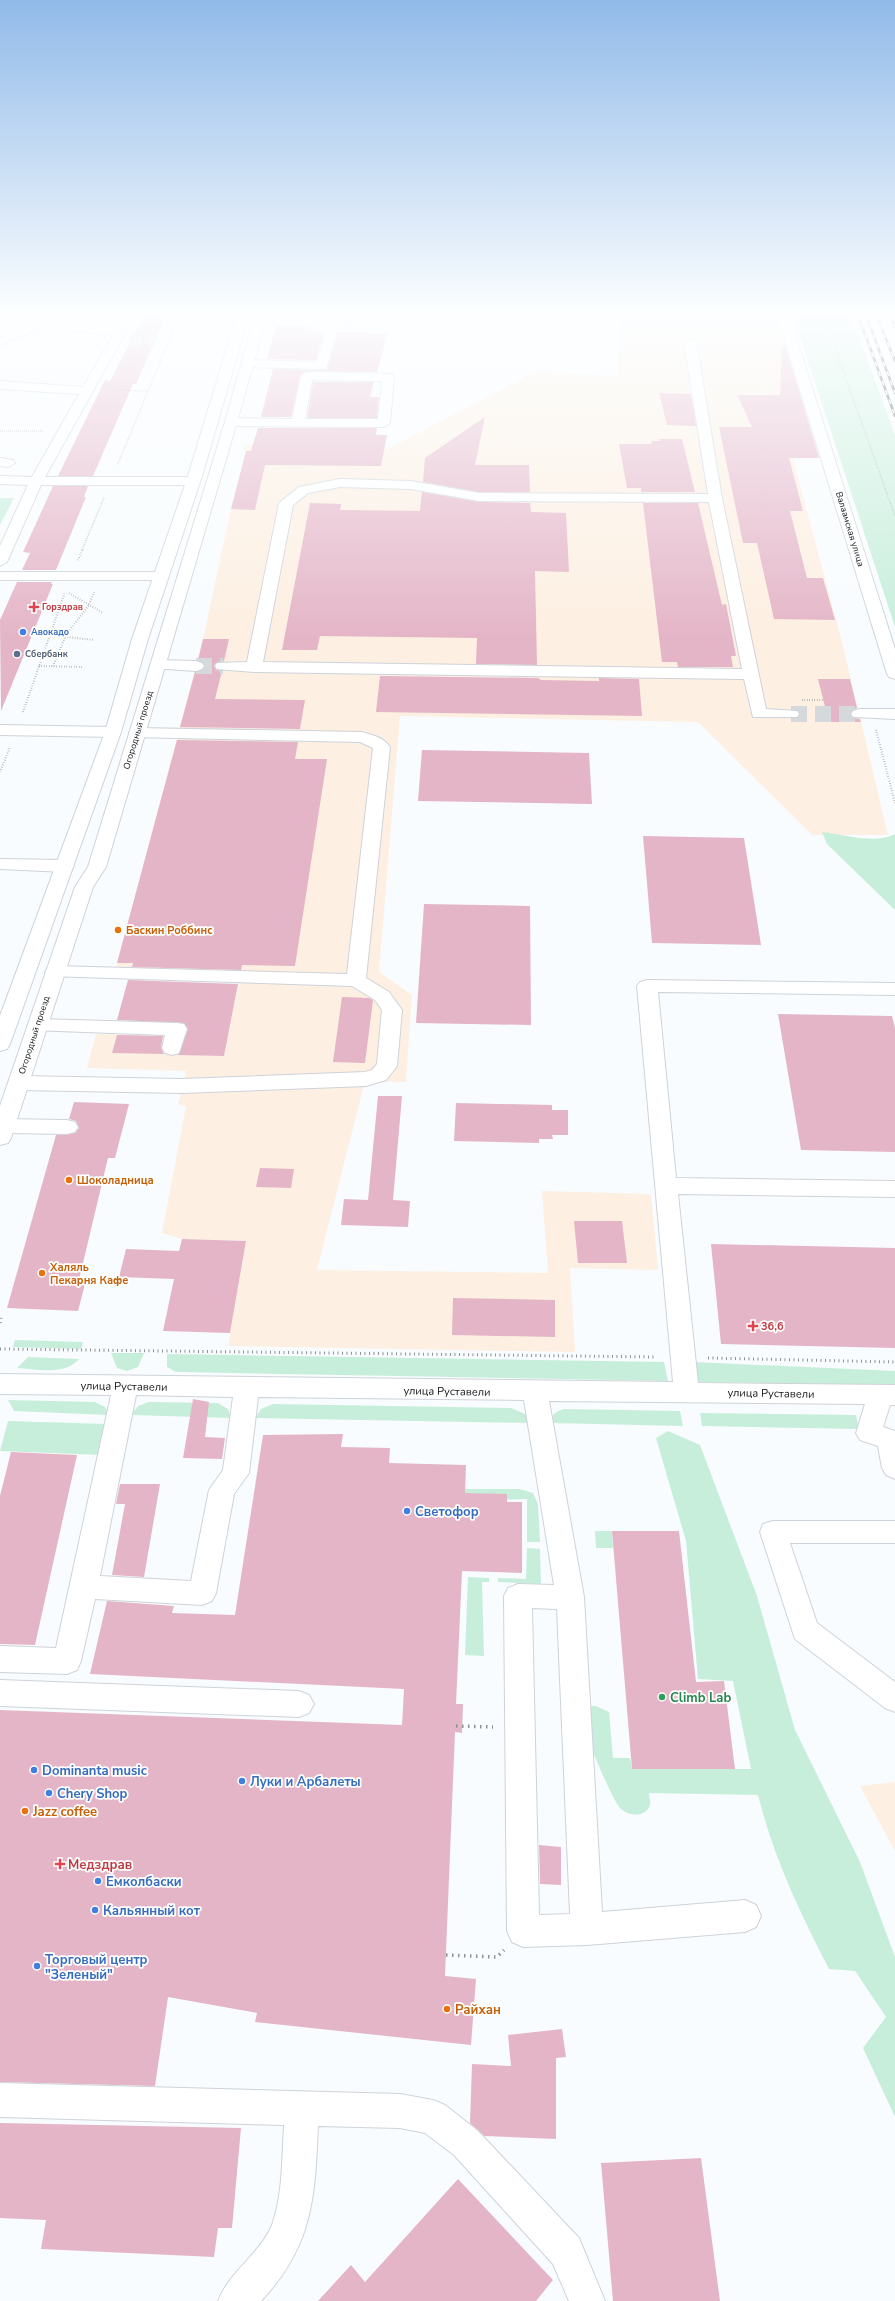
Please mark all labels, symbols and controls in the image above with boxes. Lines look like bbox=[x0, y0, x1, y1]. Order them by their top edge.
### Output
street label: Валаамская улица bbox=[833, 490, 867, 568]
place label: Горздрав bbox=[42, 601, 83, 613]
marker: Горздрав bbox=[29, 602, 39, 612]
place label: Авокадо bbox=[31, 626, 69, 638]
marker: Авокадо bbox=[18, 627, 28, 637]
place label: Сбербанк bbox=[25, 648, 69, 660]
marker: Сбербанк bbox=[12, 649, 22, 659]
street label: Огородный проезд bbox=[120, 689, 156, 771]
place label: Баскин Роббинс bbox=[126, 923, 213, 938]
marker: Баскин Роббинс bbox=[113, 925, 123, 935]
street label: Огородный проезд bbox=[16, 994, 53, 1076]
place label: Шоколадница bbox=[77, 1173, 154, 1188]
marker: Шоколадница bbox=[64, 1175, 74, 1185]
place label: Халяль Пекарня Кафе bbox=[49, 1260, 128, 1288]
marker: Халяль Пекарня Кафе bbox=[37, 1268, 47, 1278]
place label: 36,6 bbox=[761, 1319, 784, 1334]
marker: 36,6 bbox=[748, 1321, 758, 1331]
street label: улица Руставели bbox=[80, 1378, 168, 1395]
street label: улица Руставели bbox=[403, 1383, 491, 1400]
street label: улица Руставели bbox=[727, 1385, 815, 1402]
place label: Светофор bbox=[415, 1503, 479, 1521]
marker: Светофор bbox=[402, 1506, 412, 1516]
place label: Climb Lab bbox=[670, 1689, 731, 1707]
marker: Climb Lab bbox=[657, 1692, 667, 1702]
place label: Dominanta music bbox=[42, 1762, 147, 1780]
marker: Dominanta music bbox=[29, 1765, 39, 1775]
place label: Луки и Арбалеты bbox=[250, 1773, 361, 1791]
marker: Луки и Арбалеты bbox=[237, 1776, 247, 1786]
place label: Chery Shop bbox=[57, 1785, 128, 1803]
marker: Chery Shop bbox=[44, 1788, 54, 1798]
place label: Jazz coffee bbox=[32, 1803, 97, 1821]
marker: Jazz coffee bbox=[20, 1806, 30, 1816]
place label: Медздрав bbox=[68, 1856, 132, 1874]
marker: Медздрав bbox=[55, 1859, 65, 1869]
place label: Емколбаски bbox=[106, 1873, 182, 1891]
marker: Емколбаски bbox=[93, 1876, 103, 1886]
place label: Кальянный кот bbox=[103, 1902, 201, 1920]
marker: Кальянный кот bbox=[90, 1905, 100, 1915]
place label: Торговый центр "Зеленый" bbox=[45, 1951, 148, 1984]
marker: Торговый центр "Зеленый" bbox=[32, 1961, 42, 1971]
place label: Райхан bbox=[455, 2001, 501, 2019]
marker: Райхан bbox=[442, 2004, 452, 2014]

